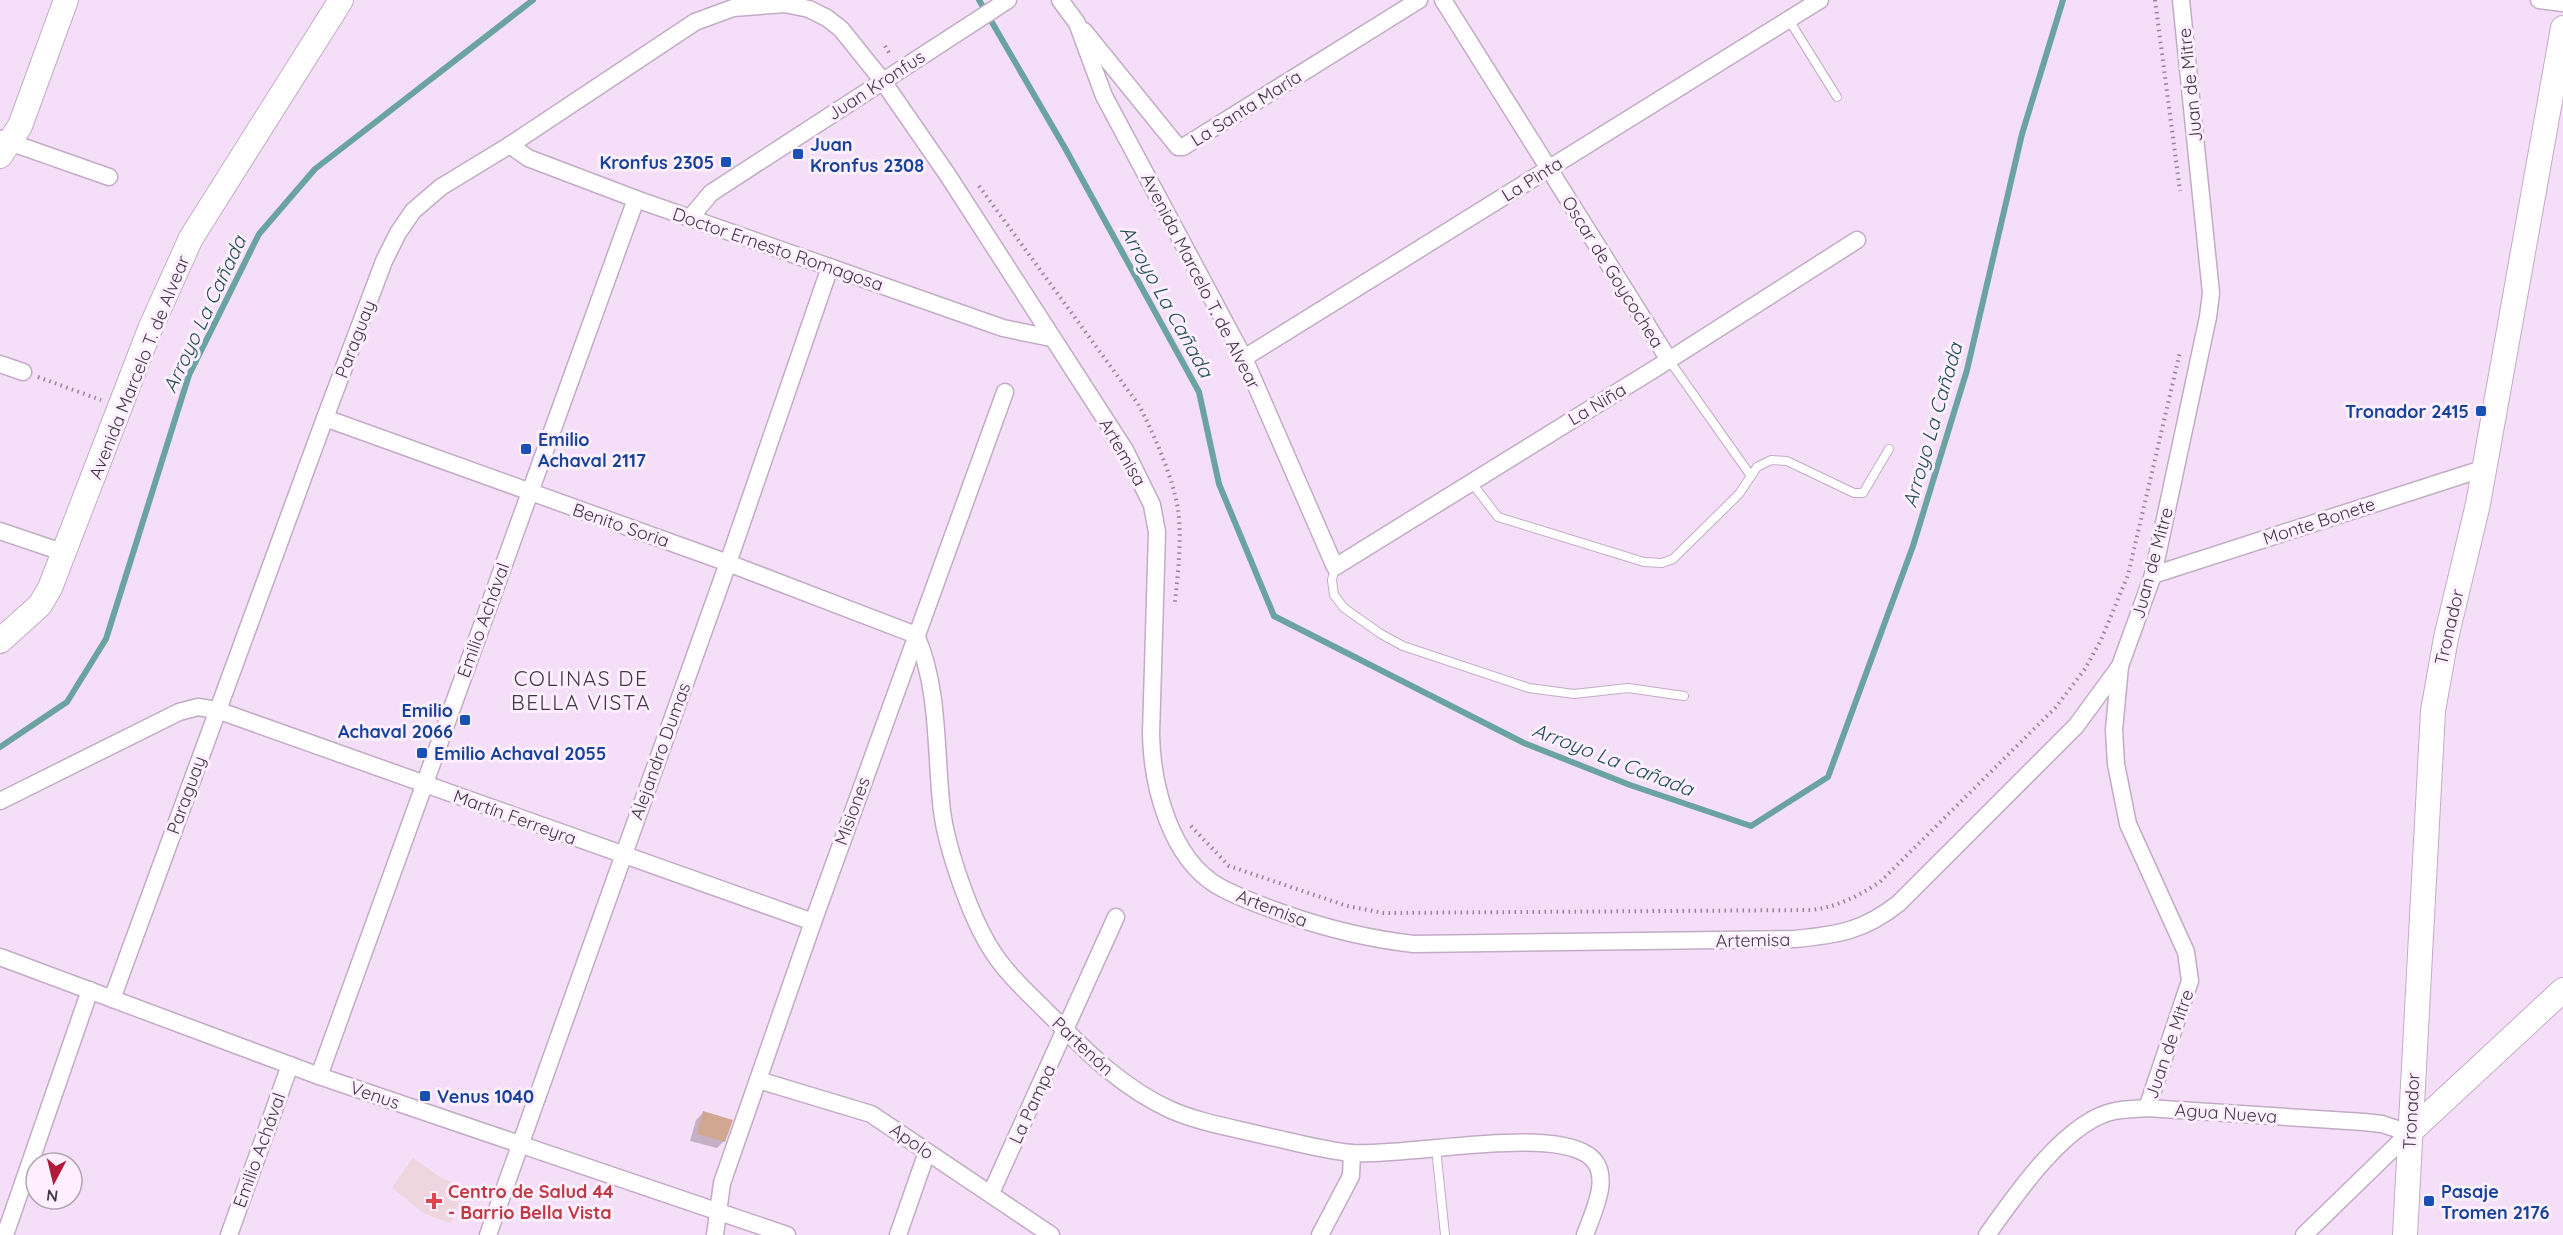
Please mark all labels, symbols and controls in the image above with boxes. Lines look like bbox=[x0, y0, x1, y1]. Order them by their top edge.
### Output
street label: Juan de Mitre bbox=[2173, 27, 2207, 143]
street label: Juan Kronfus bbox=[823, 45, 929, 125]
street label: La Santa María bbox=[1186, 65, 1306, 151]
place label: Juan Kronfus 2308 bbox=[810, 133, 924, 177]
marker: Juan Kronfus 2308 bbox=[791, 147, 805, 161]
place label: Kronfus 2305 bbox=[600, 151, 714, 174]
street label: La Pinta bbox=[1497, 151, 1567, 207]
marker: Kronfus 2305 bbox=[719, 155, 733, 169]
street label: Avenida Marcelo T. de Alvear bbox=[1136, 169, 1266, 393]
street label: Oscar de Goycochea bbox=[1557, 192, 1669, 352]
street label: Doctor Ernesto Romagosa bbox=[670, 202, 886, 296]
water label: Arroyo La Cañada bbox=[1115, 221, 1220, 383]
water label: Arroyo La Cañada bbox=[157, 230, 252, 396]
street label: Avenida Marcelo T. de Alvear bbox=[83, 252, 195, 482]
street label: Paraguay bbox=[330, 297, 380, 381]
water label: Arroyo La Cañada bbox=[1897, 338, 1968, 510]
street label: La Niña bbox=[1564, 378, 1630, 430]
place label: Tronador 2415 bbox=[2345, 400, 2469, 423]
marker: Tronador 2415 bbox=[2474, 404, 2488, 418]
street label: Artemisa bbox=[1094, 414, 1152, 490]
place label: Emilio Achaval 2117 bbox=[538, 428, 646, 472]
marker: Emilio Achaval 2117 bbox=[519, 442, 533, 456]
street label: Monte Bonete bbox=[2260, 492, 2378, 550]
street label: Benito Soria bbox=[570, 498, 672, 552]
street label: Juan de Mitre bbox=[2126, 505, 2178, 621]
street label: Emilio Achával bbox=[452, 559, 514, 681]
street label: Tronador bbox=[2429, 587, 2469, 667]
district label: COLINAS DE BELLA VISTA bbox=[511, 665, 651, 715]
street label: Alejandro Dumas bbox=[625, 679, 695, 823]
place label: Emilio Achaval 2066 bbox=[338, 699, 453, 743]
marker: Emilio Achaval 2066 bbox=[458, 713, 472, 727]
water label: Arroyo La Cañada bbox=[1529, 717, 1699, 802]
place label: Emilio Achaval 2055 bbox=[434, 742, 606, 765]
marker: Emilio Achaval 2055 bbox=[415, 746, 429, 760]
street label: Paraguay bbox=[161, 753, 211, 837]
street label: Misiones bbox=[829, 774, 875, 848]
street label: Martín Ferreyra bbox=[450, 784, 580, 850]
street label: Artemisa bbox=[1233, 884, 1311, 932]
street label: Artemisa bbox=[1716, 928, 1790, 952]
street label: Juan de Mitre bbox=[2140, 986, 2198, 1102]
street label: Partenón bbox=[1047, 1012, 1119, 1080]
street label: La Pampa bbox=[1004, 1061, 1060, 1147]
street label: Tronador bbox=[2397, 1072, 2425, 1150]
street label: Venus bbox=[347, 1076, 403, 1114]
place label: Venus 1040 bbox=[437, 1085, 534, 1108]
street label: Emilio Achával bbox=[228, 1089, 290, 1211]
marker: Venus 1040 bbox=[418, 1089, 432, 1103]
street label: Agua Nueva bbox=[2174, 1098, 2278, 1128]
street label: Apolo bbox=[886, 1118, 938, 1164]
north arrow bbox=[24, 1151, 84, 1211]
place label: Centro de Salud 44 - Barrio Bella Vista bbox=[448, 1180, 614, 1224]
place label: Pasaje Tromen 2176 bbox=[2441, 1180, 2549, 1224]
text: N bbox=[45, 1185, 59, 1207]
marker: Centro de Salud 44 - Barrio Bella Vista bbox=[425, 1192, 443, 1210]
marker: Pasaje Tromen 2176 bbox=[2422, 1194, 2436, 1208]

